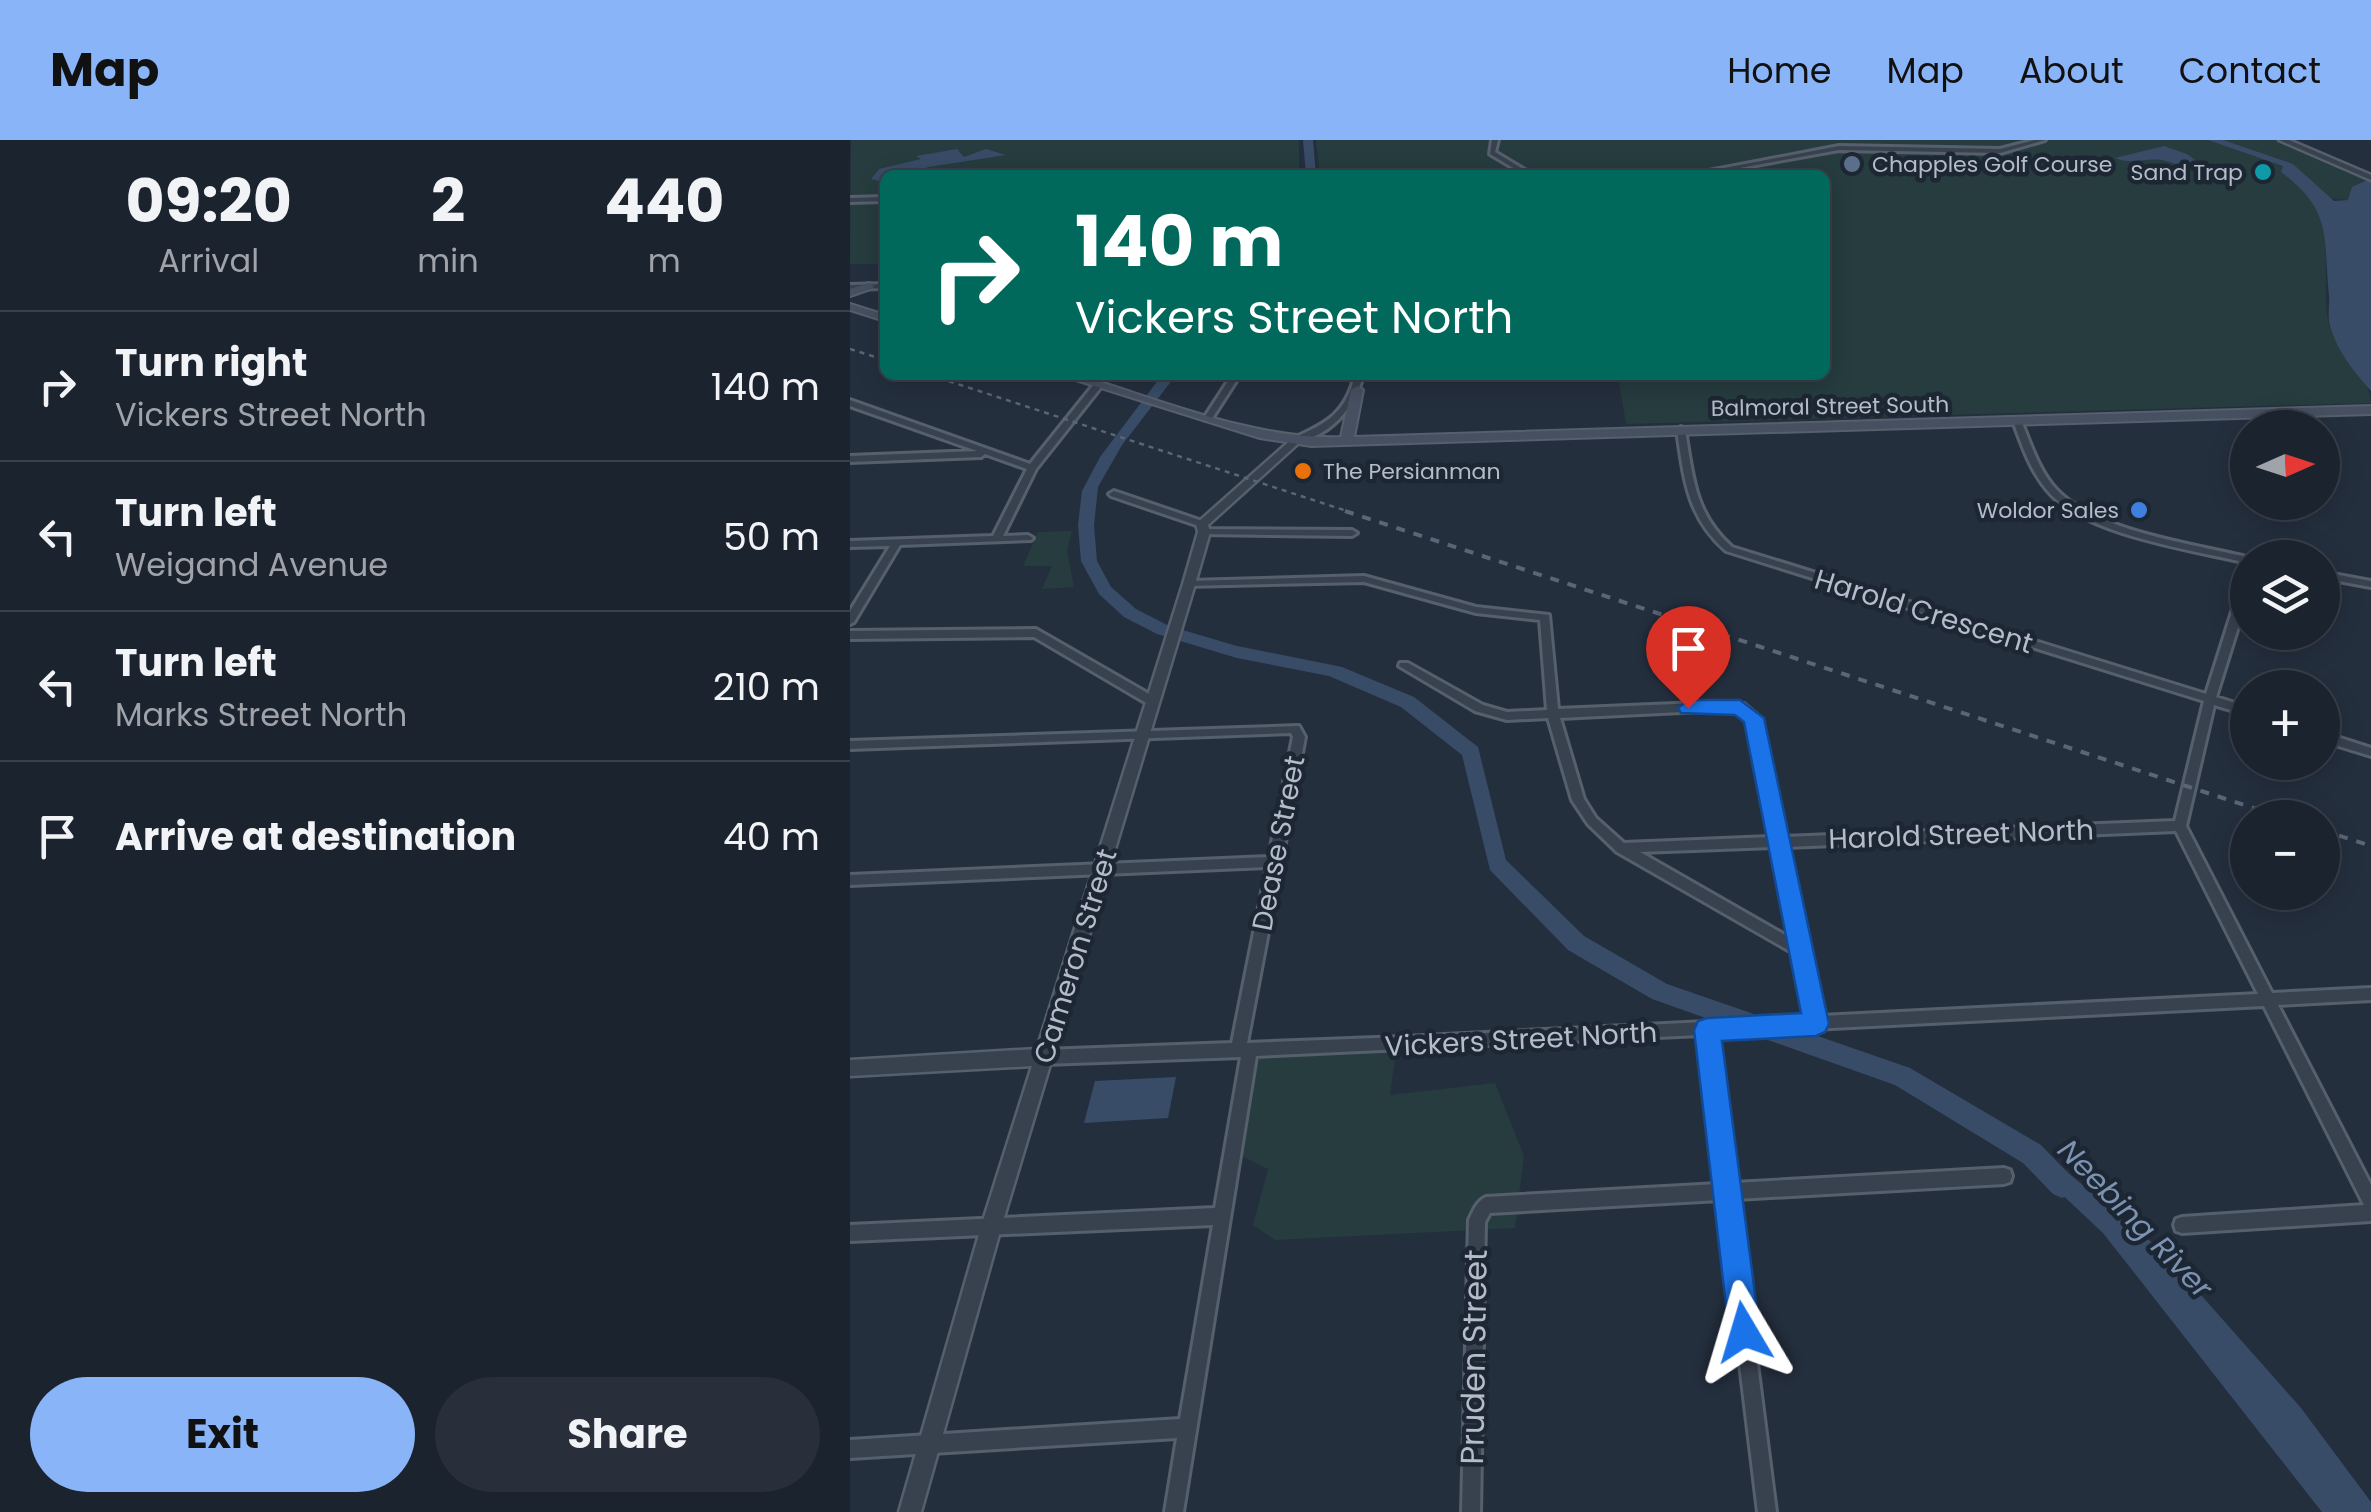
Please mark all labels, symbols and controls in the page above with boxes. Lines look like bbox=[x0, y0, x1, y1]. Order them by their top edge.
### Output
text: Map bbox=[50, 36, 159, 103]
text: Home bbox=[1727, 46, 1832, 95]
text: Map bbox=[1887, 46, 1964, 95]
text: About bbox=[2019, 46, 2124, 95]
text: Contact bbox=[2179, 46, 2321, 95]
place label: Chapples Golf Course bbox=[1872, 149, 2112, 180]
marker: Chapples Golf Course bbox=[1841, 153, 1863, 175]
place label: Sand Trap bbox=[2131, 157, 2243, 188]
text: 09:20 bbox=[125, 159, 292, 243]
text: 2 bbox=[431, 159, 465, 243]
text: 440 bbox=[604, 159, 725, 243]
marker: Sand Trap bbox=[2252, 161, 2274, 183]
text: 140 m bbox=[1075, 192, 1283, 291]
icon: right bbox=[910, 210, 1040, 340]
text: Arrival bbox=[158, 238, 259, 283]
text: min bbox=[417, 238, 479, 283]
text: m bbox=[648, 238, 681, 283]
text: Vickers Street North bbox=[1075, 286, 1513, 349]
text: Turn right bbox=[115, 336, 307, 389]
icon: right bbox=[30, 359, 85, 414]
text: 140 m bbox=[711, 360, 820, 413]
street label: Balmoral Street South bbox=[1711, 389, 1949, 424]
text: Vickers Street North bbox=[115, 392, 427, 437]
north arrow bbox=[2230, 410, 2340, 520]
map controls bbox=[2230, 410, 2340, 910]
place label: The Persianman bbox=[1323, 456, 1501, 487]
marker: The Persianman bbox=[1292, 460, 1314, 482]
text: Turn left bbox=[115, 486, 277, 539]
place label: Woldor Sales bbox=[1977, 495, 2119, 526]
marker: Woldor Sales bbox=[2128, 499, 2150, 521]
icon: left bbox=[30, 509, 85, 564]
text: 50 m bbox=[723, 510, 820, 563]
button: layers bbox=[2230, 540, 2340, 650]
text: Weigand Avenue bbox=[115, 542, 388, 587]
street label: Harold Crescent bbox=[1810, 560, 2038, 663]
pin bbox=[1646, 606, 1731, 709]
icon: arrive bbox=[1661, 621, 1716, 676]
text: Turn left bbox=[115, 636, 277, 689]
icon: left bbox=[30, 659, 85, 714]
text: 210 m bbox=[713, 660, 820, 713]
button: + bbox=[2230, 670, 2340, 780]
text: Marks Street North bbox=[115, 692, 407, 737]
street label: Dease Street bbox=[1242, 752, 1315, 934]
button: − bbox=[2230, 800, 2340, 910]
icon: arrive bbox=[30, 809, 85, 864]
text: Arrive at destination bbox=[115, 810, 516, 863]
text: 40 m bbox=[723, 810, 820, 863]
street label: Harold Street North bbox=[1828, 810, 2094, 859]
street label: Cameron Street bbox=[1024, 844, 1127, 1068]
street label: Vickers Street North bbox=[1384, 1013, 1658, 1066]
water label: Neebing River bbox=[2048, 1129, 2223, 1308]
street label: Pruden Street bbox=[1449, 1249, 1498, 1465]
position arrow bbox=[1692, 1280, 1796, 1384]
button: Exit bbox=[30, 1377, 415, 1492]
button: Share bbox=[435, 1377, 820, 1492]

